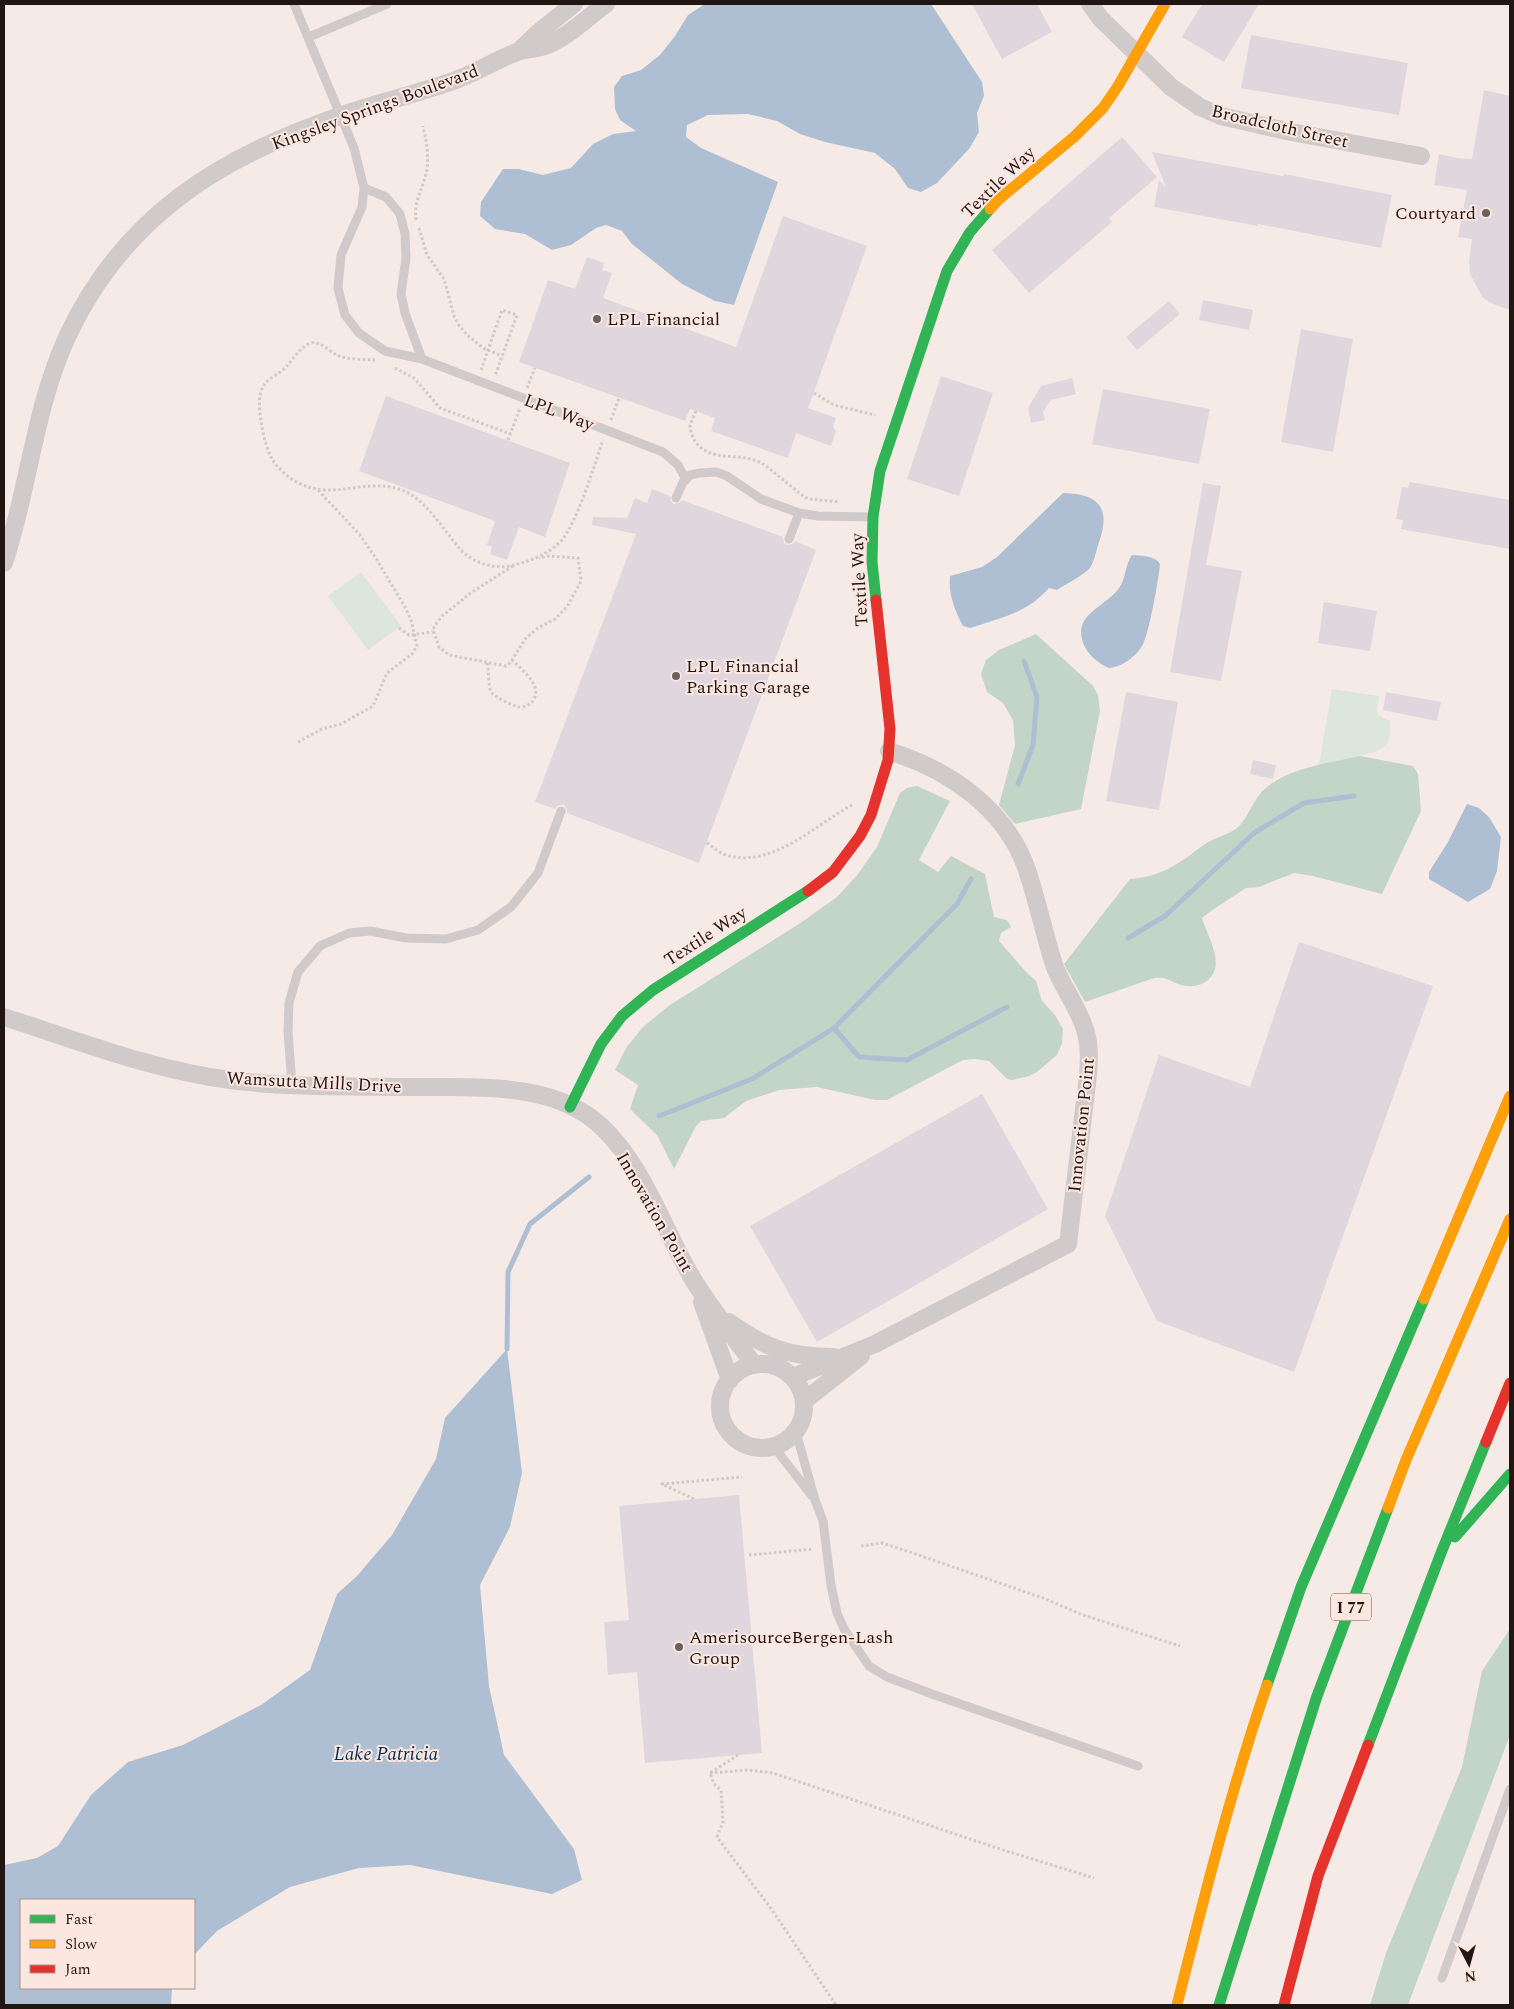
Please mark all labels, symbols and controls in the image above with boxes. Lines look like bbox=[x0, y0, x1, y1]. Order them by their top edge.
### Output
street label: Kingsley Springs Boulevard bbox=[268, 57, 483, 158]
street label: Broadcloth Street bbox=[1209, 98, 1351, 155]
street label: Textile Way bbox=[955, 139, 1042, 225]
place label: Courtyard bbox=[1395, 200, 1476, 227]
marker: Courtyard bbox=[1480, 207, 1492, 219]
place label: LPL Financial bbox=[607, 306, 720, 333]
marker: LPL Financial bbox=[591, 313, 603, 325]
street label: LPL Way bbox=[520, 387, 599, 439]
street label: Textile Way bbox=[843, 531, 875, 628]
place label: LPL Financial Parking Garage bbox=[686, 653, 810, 701]
marker: LPL Financial Parking Garage bbox=[670, 670, 682, 682]
street label: Textile Way bbox=[659, 899, 753, 973]
street label: Innovation Point bbox=[1061, 1056, 1102, 1194]
street label: Wamsutta Mills Drive bbox=[226, 1064, 402, 1101]
street label: Innovation Point bbox=[609, 1147, 700, 1278]
road number: I 77 bbox=[1331, 1594, 1371, 1620]
place label: AmerisourceBergen-Lash Group bbox=[689, 1624, 893, 1672]
marker: AmerisourceBergen-Lash Group bbox=[673, 1641, 685, 1653]
water label: Lake Patricia bbox=[334, 1740, 439, 1769]
legend bbox=[20, 1899, 195, 1989]
text: Fast bbox=[65, 1908, 93, 1931]
text: Slow bbox=[65, 1933, 97, 1956]
north arrow bbox=[1444, 1939, 1494, 1989]
text: Jam bbox=[65, 1958, 91, 1981]
text: N bbox=[1464, 1965, 1477, 1987]

